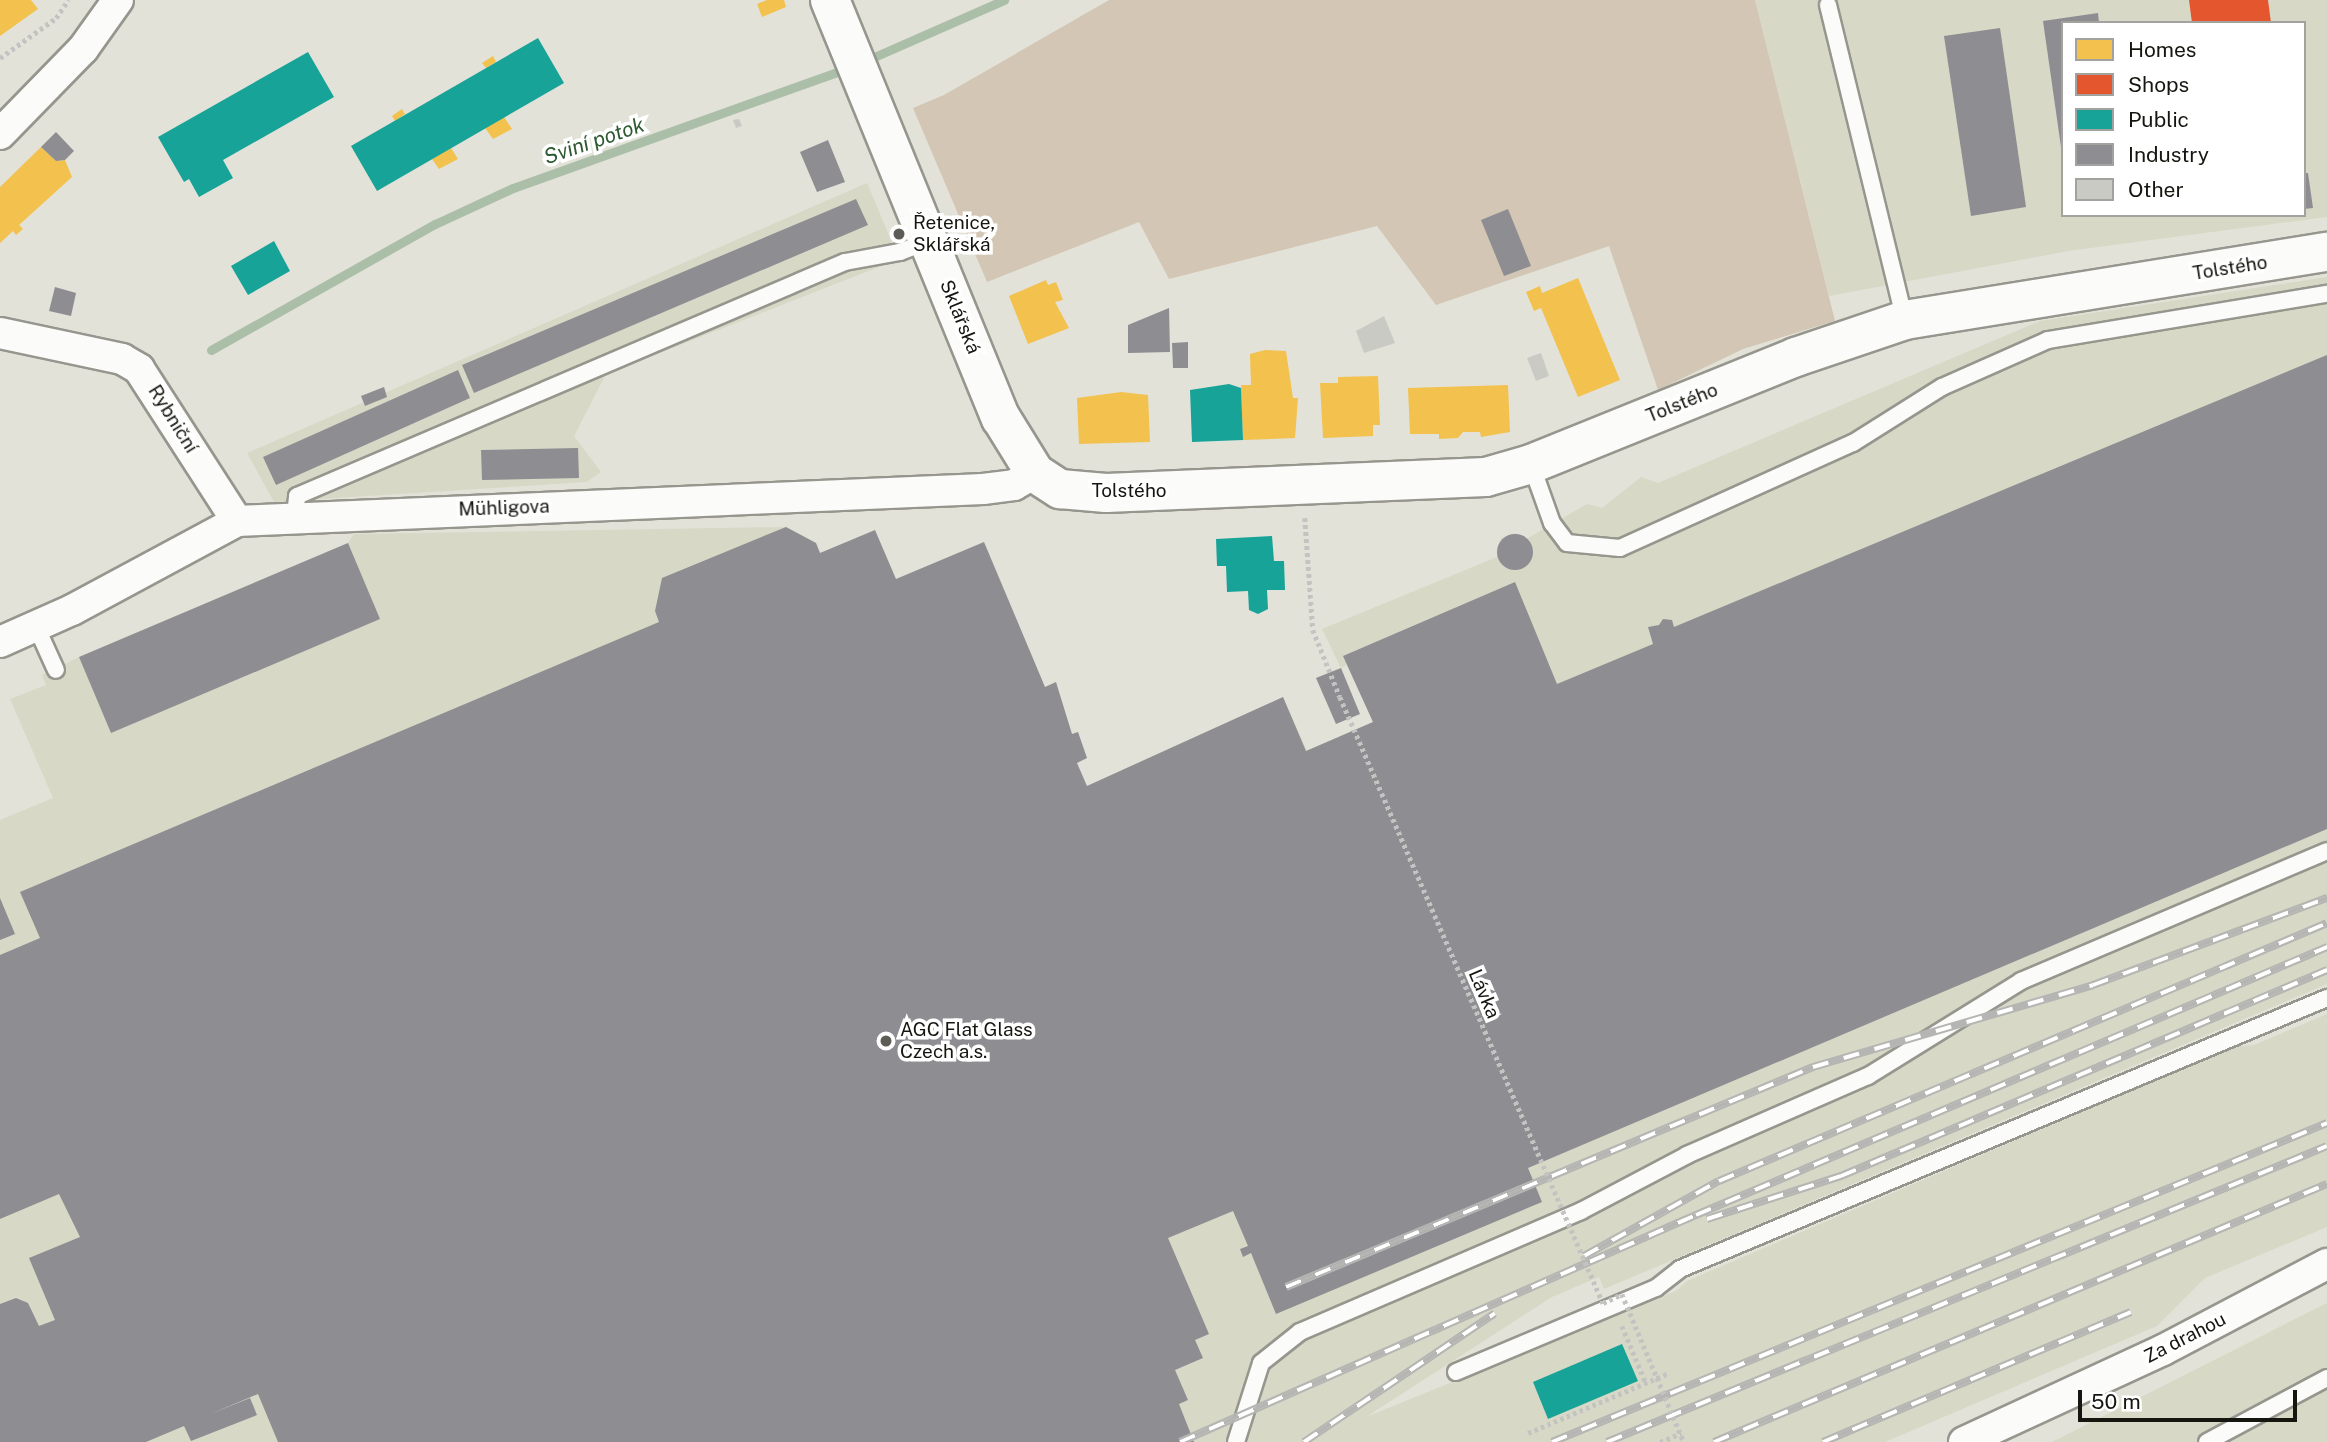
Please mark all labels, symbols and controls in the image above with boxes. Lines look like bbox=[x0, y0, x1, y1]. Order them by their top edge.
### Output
legend bbox=[2061, 21, 2306, 217]
text: Homes bbox=[2128, 37, 2196, 62]
text: Shops bbox=[2128, 72, 2189, 97]
text: Public bbox=[2128, 107, 2189, 132]
water label: Sviní potok bbox=[540, 112, 648, 170]
text: Industry bbox=[2128, 142, 2209, 167]
text: Other bbox=[2128, 177, 2184, 202]
place label: Řetenice, Sklářská bbox=[913, 212, 995, 256]
marker: Řetenice, Sklářská bbox=[891, 226, 907, 242]
street label: Tolstého bbox=[2191, 251, 2269, 285]
street label: Sklářská bbox=[935, 277, 985, 357]
street label: Tolstého bbox=[1643, 378, 1721, 428]
street label: Rybniční bbox=[143, 381, 203, 457]
street label: Tolstého bbox=[1091, 480, 1167, 502]
street label: Mühligova bbox=[458, 495, 550, 521]
street label: Lávka bbox=[1463, 966, 1505, 1022]
place label: AGC Flat Glass Czech a.s. bbox=[900, 1019, 1033, 1063]
marker: AGC Flat Glass Czech a.s. bbox=[878, 1033, 894, 1049]
street label: Za drahou bbox=[2140, 1308, 2230, 1368]
scale bar bbox=[2082, 1376, 2301, 1420]
text: 50 m bbox=[2091, 1389, 2141, 1414]

